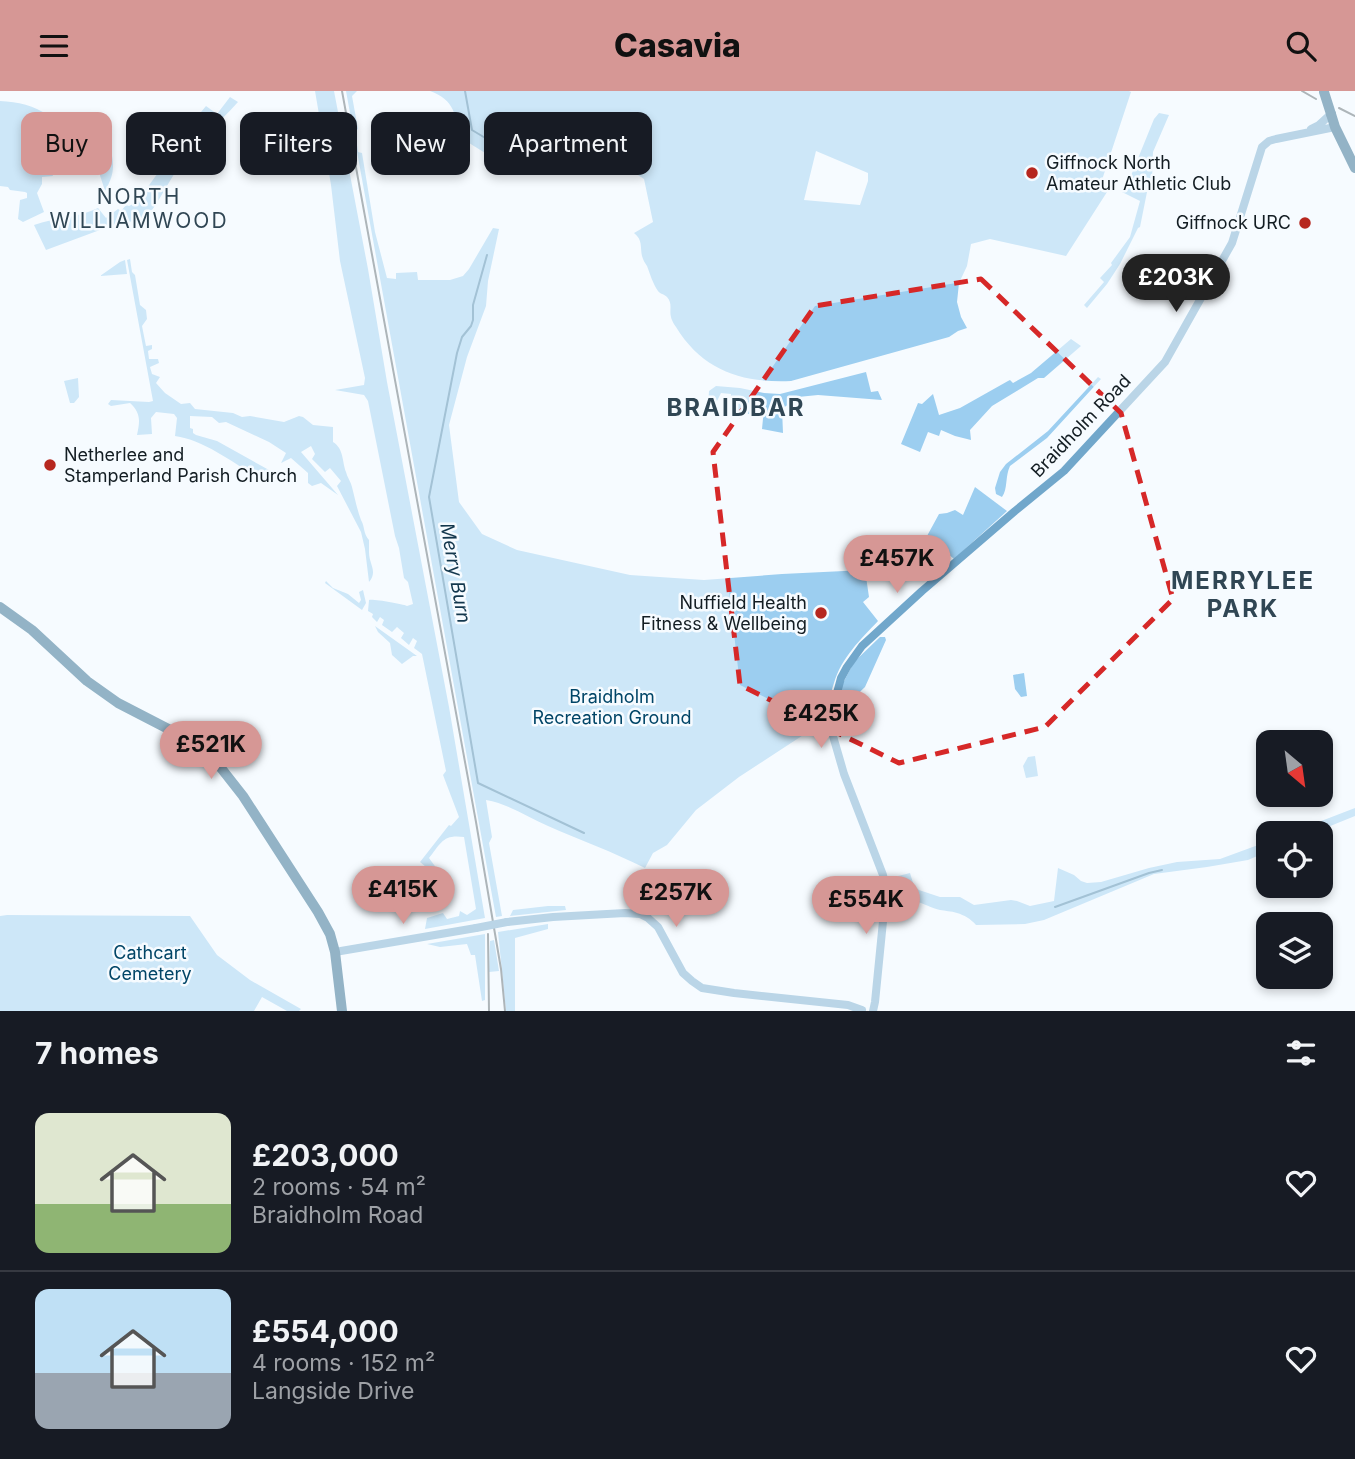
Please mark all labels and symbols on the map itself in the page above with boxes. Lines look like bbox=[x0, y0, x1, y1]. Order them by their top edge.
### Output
place label: Giffnock North Amateur Athletic Club bbox=[1046, 152, 1231, 194]
marker: Giffnock North Amateur Athletic Club bbox=[1024, 165, 1040, 181]
district label: NORTH WILLIAMWOOD bbox=[49, 184, 229, 233]
place label: Giffnock URC bbox=[1176, 212, 1291, 233]
marker: Giffnock URC bbox=[1297, 215, 1313, 231]
pin: £203K bbox=[1127, 255, 1225, 314]
street label: Braidholm Road bbox=[1027, 370, 1135, 481]
district label: BRAIDBAR bbox=[666, 393, 806, 422]
place label: Netherlee and Stamperland Parish Church bbox=[64, 444, 297, 486]
marker: Netherlee and Stamperland Parish Church bbox=[42, 457, 58, 473]
water label: Merry Burn bbox=[435, 521, 476, 625]
pin: £457K bbox=[848, 535, 946, 595]
district label: MERRYLEE PARK bbox=[1171, 566, 1315, 623]
place label: Nuffield Health Fitness & Wellbeing bbox=[641, 592, 807, 634]
marker: Nuffield Health Fitness & Wellbeing bbox=[813, 605, 829, 621]
park label: Braidholm Recreation Ground bbox=[532, 686, 692, 728]
pin: £425K bbox=[772, 691, 870, 750]
pin: £521K bbox=[162, 721, 260, 781]
north arrow bbox=[1256, 730, 1334, 807]
pin: £415K bbox=[354, 867, 452, 926]
pin: £257K bbox=[627, 869, 725, 929]
pin: £554K bbox=[817, 877, 915, 936]
park label: Cathcart Cemetery bbox=[108, 942, 192, 984]

